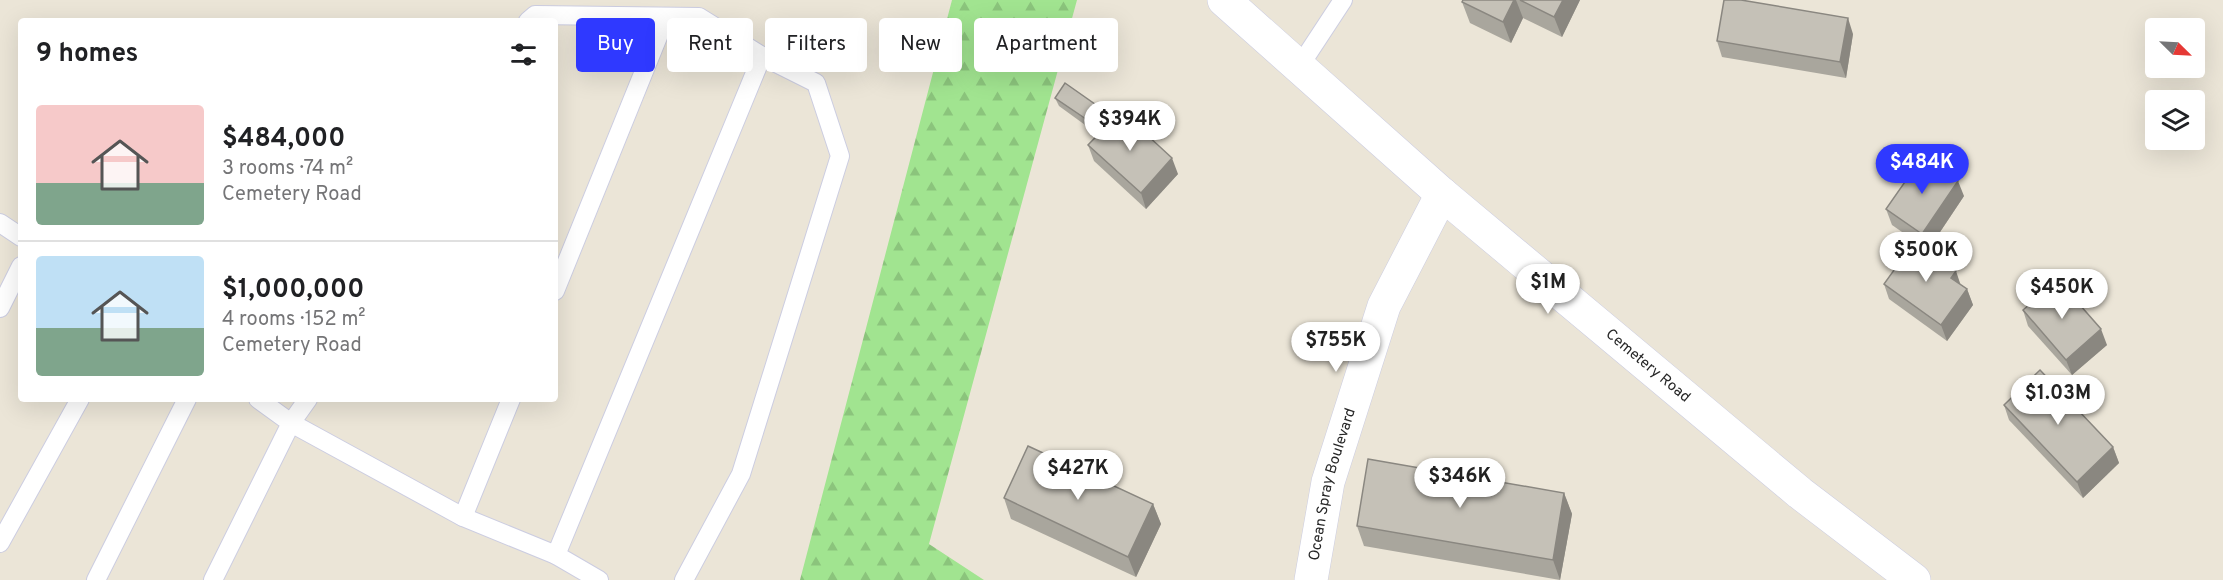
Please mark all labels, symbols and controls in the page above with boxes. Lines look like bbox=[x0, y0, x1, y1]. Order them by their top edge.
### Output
chip: Buy bbox=[576, 18, 655, 72]
chip: Rent bbox=[667, 18, 753, 72]
chip: Filters bbox=[765, 18, 867, 72]
chip: New bbox=[879, 18, 962, 72]
chip: Apartment bbox=[974, 18, 1118, 72]
north arrow bbox=[2145, 18, 2205, 78]
map controls bbox=[2145, 18, 2205, 150]
text: 9 homes bbox=[36, 38, 138, 71]
icon: filters bbox=[507, 38, 540, 71]
button: layers bbox=[2145, 90, 2205, 150]
pin: $394K bbox=[1088, 101, 1172, 152]
text: $394K bbox=[1098, 107, 1162, 133]
text: $484,000 bbox=[222, 123, 345, 156]
icon: home bbox=[84, 129, 156, 201]
pin: $484K bbox=[1880, 144, 1964, 195]
text: $484K bbox=[1890, 150, 1954, 176]
text: 3 rooms · 74 m² bbox=[222, 156, 353, 182]
text: Cemetery Road bbox=[222, 182, 362, 208]
pin: $500K bbox=[1884, 232, 1968, 283]
text: $500K bbox=[1894, 238, 1958, 264]
pin: $1M bbox=[1519, 264, 1577, 315]
pin: $450K bbox=[2020, 269, 2104, 320]
text: $1M bbox=[1530, 270, 1566, 296]
text: $1,000,000 bbox=[222, 274, 364, 307]
text: $450K bbox=[2030, 275, 2094, 301]
icon: home bbox=[84, 280, 156, 352]
text: 4 rooms · 152 m² bbox=[222, 307, 366, 333]
pin: $755K bbox=[1294, 322, 1378, 373]
street label: Cemetery Road bbox=[1602, 325, 1694, 407]
text: $755K bbox=[1305, 328, 1367, 354]
text: Cemetery Road bbox=[222, 333, 362, 359]
pin: $1.03M bbox=[2009, 375, 2107, 426]
text: $1.03M bbox=[2025, 381, 2091, 407]
street label: Ocean Spray Boulevard bbox=[1305, 406, 1360, 562]
pin: $427K bbox=[1036, 450, 1120, 501]
text: $427K bbox=[1047, 456, 1109, 482]
pin: $346K bbox=[1418, 458, 1502, 509]
text: $346K bbox=[1428, 464, 1492, 490]

